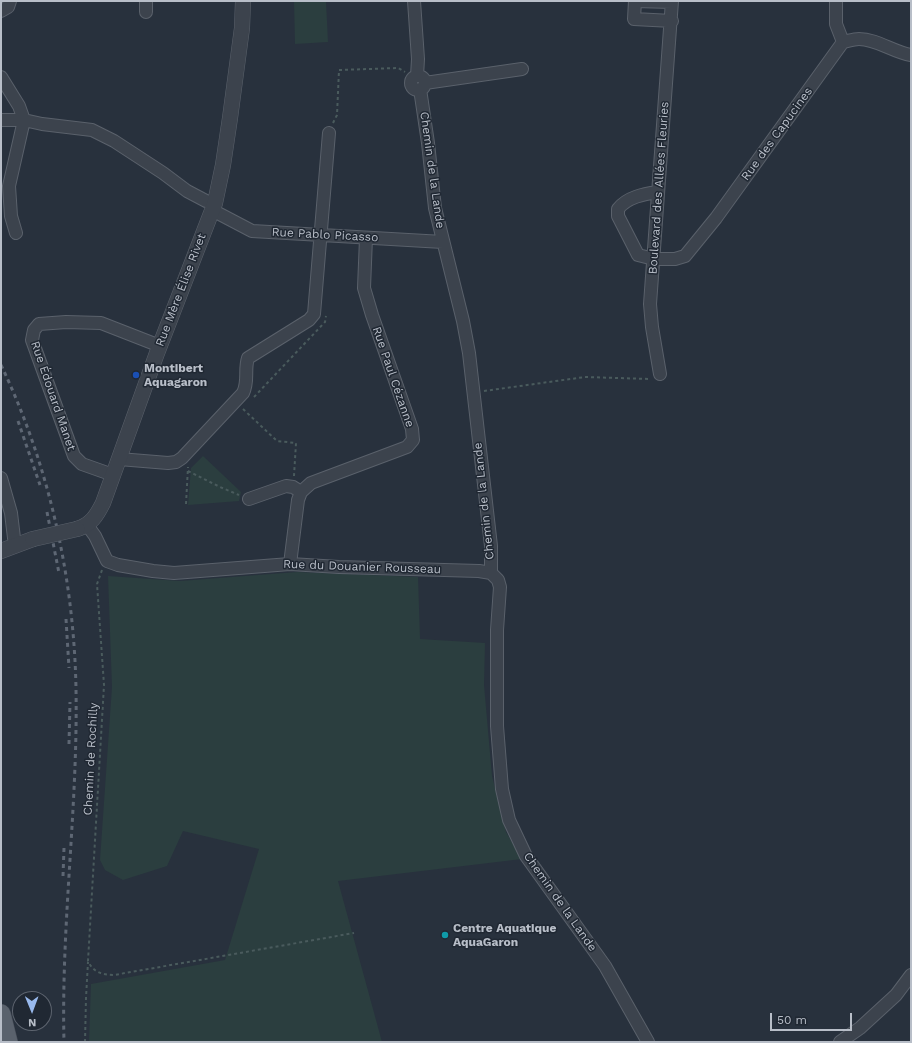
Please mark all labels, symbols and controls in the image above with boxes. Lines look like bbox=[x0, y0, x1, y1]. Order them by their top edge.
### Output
street label: Rue des Capucines bbox=[738, 85, 816, 183]
street label: Boulevard des Allées Fleuries bbox=[646, 101, 672, 275]
street label: Chemin de la Lande bbox=[417, 111, 447, 229]
street label: Rue Pablo Picasso bbox=[271, 225, 379, 245]
street label: Rue Mère Élise Rivet bbox=[153, 231, 209, 349]
street label: Rue Paul Cézanne bbox=[369, 325, 417, 429]
street label: Rue Édouard Manet bbox=[27, 339, 79, 453]
place label: Montibert Aquagaron bbox=[144, 361, 207, 389]
marker: Montibert Aquagaron bbox=[131, 370, 141, 380]
street label: Chemin de la Lande bbox=[471, 442, 497, 560]
street label: Rue du Douanier Rousseau bbox=[283, 557, 441, 577]
street label: Chemin de Rochilly bbox=[81, 702, 101, 816]
street label: Chemin de la Lande bbox=[520, 850, 600, 954]
place label: Centre Aquatique AquaGaron bbox=[453, 921, 556, 949]
marker: Centre Aquatique AquaGaron bbox=[440, 930, 450, 940]
north arrow bbox=[12, 991, 52, 1031]
scale bar bbox=[772, 1005, 854, 1031]
text: 50 m bbox=[777, 1013, 807, 1027]
text: N bbox=[28, 1016, 36, 1029]

